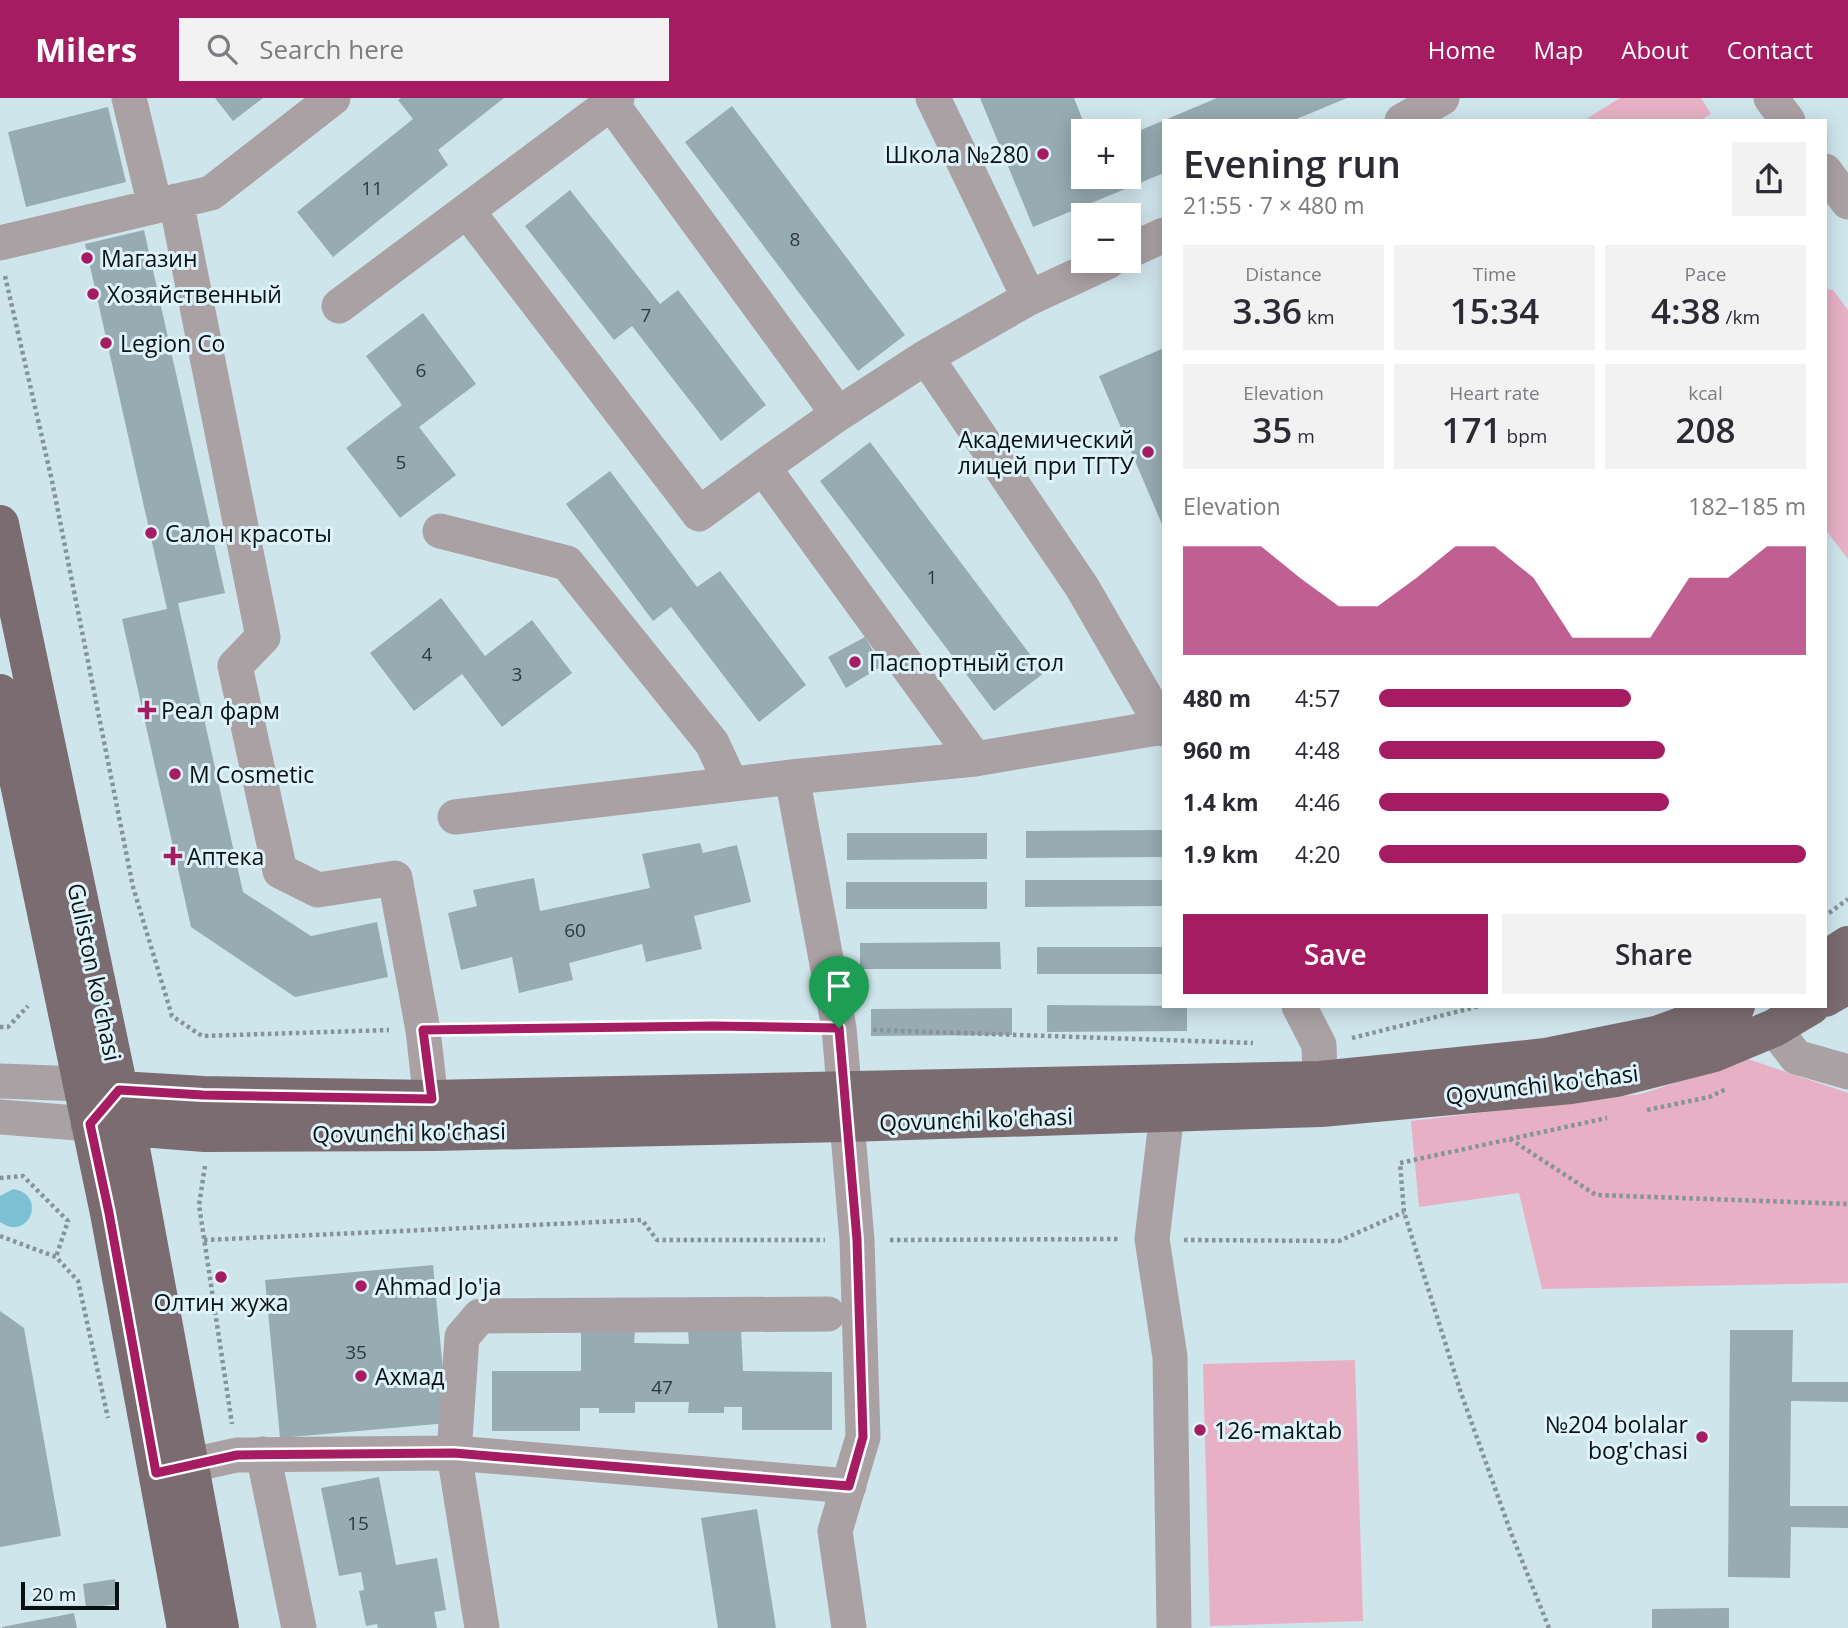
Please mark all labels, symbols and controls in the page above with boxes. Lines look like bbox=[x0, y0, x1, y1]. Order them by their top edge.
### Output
search box bbox=[179, 18, 669, 81]
text: Milers bbox=[35, 27, 137, 72]
icon: search bbox=[203, 30, 241, 68]
text: Search here bbox=[259, 31, 404, 67]
text: Home bbox=[1428, 33, 1496, 66]
text: Map bbox=[1534, 33, 1583, 66]
text: About bbox=[1621, 33, 1689, 66]
text: Contact bbox=[1727, 33, 1813, 66]
map controls bbox=[1071, 119, 1141, 273]
button: + bbox=[1071, 119, 1141, 189]
text: Evening run bbox=[1183, 137, 1401, 189]
place label: Школа №280 bbox=[885, 138, 1029, 170]
button: share bbox=[1732, 142, 1806, 216]
marker: Школа №280 bbox=[1035, 146, 1051, 162]
house number: 11 bbox=[361, 175, 383, 201]
text: 21:55 · 7 × 480 m bbox=[1183, 189, 1365, 221]
button: − bbox=[1071, 203, 1141, 273]
house number: 8 bbox=[790, 226, 800, 252]
place label: Магазин bbox=[101, 242, 197, 274]
marker: Магазин bbox=[79, 250, 95, 266]
text: Distance bbox=[1245, 261, 1322, 287]
text: Time bbox=[1473, 261, 1516, 287]
text: Pace bbox=[1685, 261, 1726, 287]
place label: Хозяйственный bbox=[107, 278, 282, 310]
marker: Хозяйственный bbox=[85, 286, 101, 302]
text: 3.36 bbox=[1232, 287, 1302, 334]
text: 15:34 bbox=[1450, 287, 1539, 334]
text: 4:38 bbox=[1651, 287, 1721, 334]
house number: 7 bbox=[641, 302, 651, 328]
text: km bbox=[1302, 304, 1335, 330]
text: /km bbox=[1721, 304, 1760, 330]
place label: Legion Co bbox=[120, 327, 225, 359]
marker: Legion Co bbox=[98, 335, 114, 351]
house number: 6 bbox=[416, 357, 426, 383]
text: Elevation bbox=[1243, 380, 1324, 406]
text: Heart rate bbox=[1449, 380, 1540, 406]
text: kcal bbox=[1688, 380, 1723, 406]
text: 35 bbox=[1252, 406, 1292, 453]
text: 171 bbox=[1442, 406, 1502, 453]
text: 208 bbox=[1675, 406, 1736, 453]
place label: Академический лицей при ТГТУ bbox=[958, 423, 1135, 481]
text: m bbox=[1292, 423, 1315, 449]
text: bpm bbox=[1502, 423, 1547, 449]
marker: Академический лицей при ТГТУ bbox=[1140, 444, 1156, 460]
house number: 5 bbox=[396, 449, 406, 475]
text: Elevation bbox=[1183, 490, 1281, 522]
text: 182–185 m bbox=[1688, 490, 1806, 522]
place label: Салон красоты bbox=[165, 517, 332, 549]
marker: Салон красоты bbox=[143, 525, 159, 541]
house number: 1 bbox=[927, 564, 937, 590]
house number: 4 bbox=[422, 641, 433, 667]
place label: Паспортный стол bbox=[869, 646, 1064, 678]
marker: Паспортный стол bbox=[847, 654, 863, 670]
house number: 3 bbox=[512, 661, 522, 687]
text: 480 m bbox=[1183, 682, 1251, 714]
text: 4:57 bbox=[1295, 682, 1341, 714]
place label: Реал фарм bbox=[161, 694, 280, 726]
marker: Реал фарм bbox=[139, 702, 155, 718]
text: 960 m bbox=[1183, 734, 1251, 766]
text: 4:48 bbox=[1295, 734, 1341, 766]
place label: M Cosmetic bbox=[189, 758, 314, 790]
marker: M Cosmetic bbox=[167, 766, 183, 782]
text: 1.4 km bbox=[1183, 786, 1259, 818]
text: 4:46 bbox=[1295, 786, 1341, 818]
text: 1.9 km bbox=[1183, 838, 1259, 870]
text: 4:20 bbox=[1295, 838, 1341, 870]
place label: Аптека bbox=[187, 840, 264, 872]
marker: Аптека bbox=[165, 848, 181, 864]
street label: Guliston ko'chasi bbox=[61, 880, 129, 1064]
button: Save bbox=[1183, 914, 1488, 994]
button: Share bbox=[1502, 914, 1806, 994]
house number: 60 bbox=[564, 917, 586, 943]
pin bbox=[809, 956, 869, 1028]
icon: arrive bbox=[820, 967, 858, 1005]
street label: Qovunchi ko'chasi bbox=[1444, 1056, 1640, 1112]
street label: Qovunchi ko'chasi bbox=[879, 1100, 1073, 1138]
street label: Qovunchi ko'chasi bbox=[312, 1114, 506, 1150]
marker: Олтин жужа bbox=[213, 1269, 229, 1285]
place label: Ahmad Jo'ja bbox=[375, 1270, 501, 1302]
marker: Ahmad Jo'ja bbox=[353, 1278, 369, 1294]
place label: Олтин жужа bbox=[153, 1286, 289, 1318]
house number: 35 bbox=[345, 1339, 367, 1365]
place label: Ахмад bbox=[375, 1360, 444, 1392]
marker: Ахмад bbox=[353, 1368, 369, 1384]
house number: 47 bbox=[651, 1374, 673, 1400]
place label: №204 bolalar bog'chasi bbox=[1545, 1408, 1689, 1466]
place label: 126-maktab bbox=[1214, 1414, 1342, 1446]
marker: 126-maktab bbox=[1192, 1422, 1208, 1438]
marker: №204 bolalar bog'chasi bbox=[1694, 1429, 1710, 1445]
house number: 15 bbox=[347, 1510, 369, 1536]
scale bar bbox=[21, 1579, 119, 1611]
text: 20 m bbox=[32, 1581, 76, 1607]

